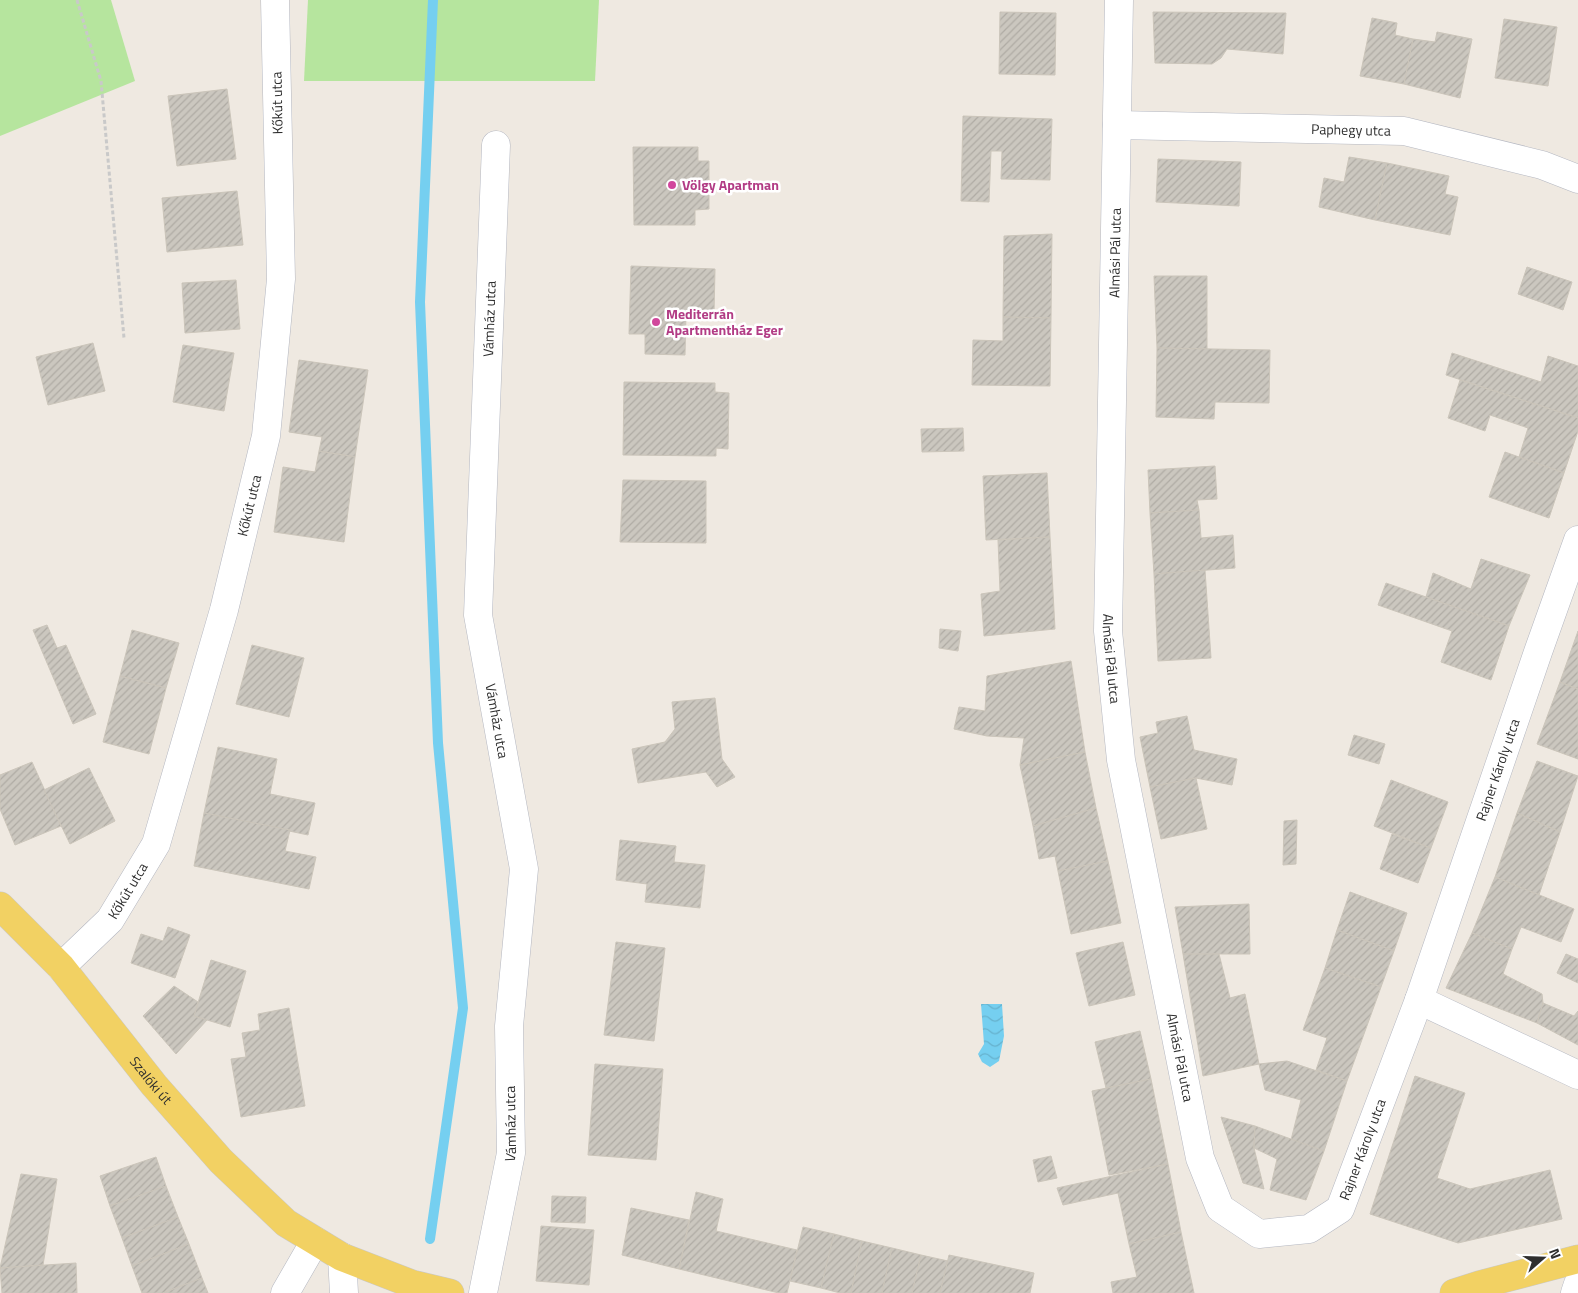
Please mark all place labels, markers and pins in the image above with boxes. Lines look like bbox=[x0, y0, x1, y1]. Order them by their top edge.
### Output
place label: Völgy Apartman bbox=[682, 174, 779, 195]
marker: Völgy Apartman bbox=[666, 179, 678, 191]
place label: Mediterrán Apartmentház Eger bbox=[666, 303, 783, 340]
marker: Mediterrán Apartmentház Eger bbox=[650, 316, 662, 328]

